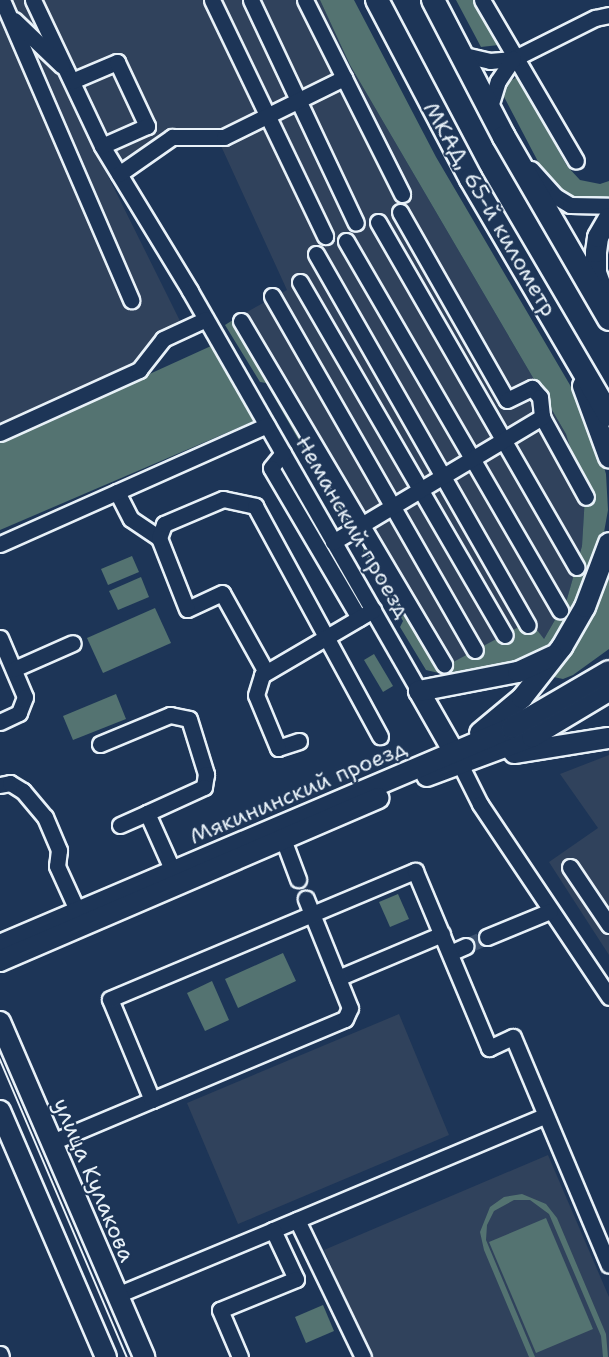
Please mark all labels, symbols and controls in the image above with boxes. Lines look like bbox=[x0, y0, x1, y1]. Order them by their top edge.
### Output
street label: МКАД, 65-й километр bbox=[418, 97, 562, 321]
street label: Неманский проезд bbox=[290, 431, 416, 623]
street label: Мякининский проезд bbox=[186, 734, 410, 850]
street label: улица Кулакова bbox=[48, 1094, 140, 1266]

